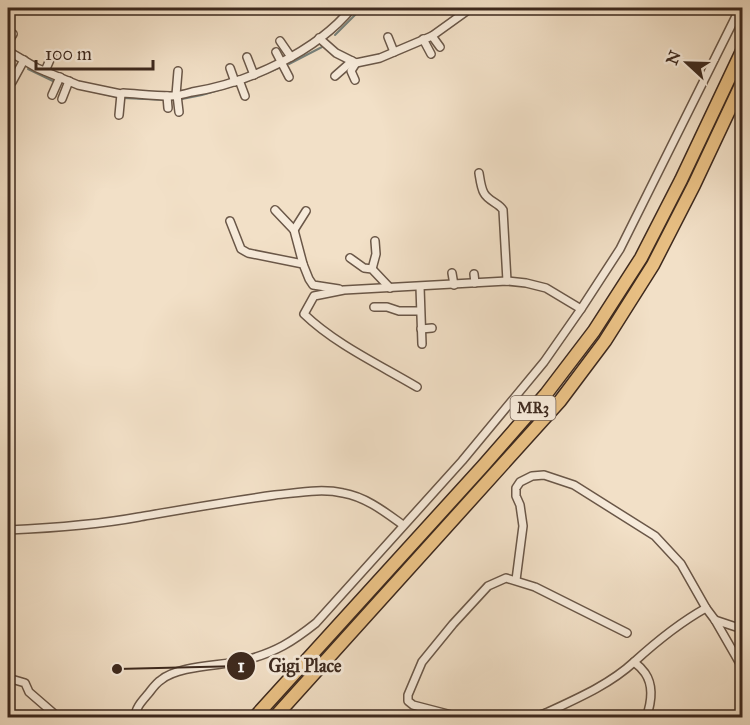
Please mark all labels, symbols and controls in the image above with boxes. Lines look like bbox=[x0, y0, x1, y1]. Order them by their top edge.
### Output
scale bar bbox=[36, 33, 153, 71]
north arrow bbox=[657, 33, 717, 93]
text: 100 m bbox=[45, 43, 92, 65]
text: N bbox=[662, 47, 685, 67]
road number: MR3 bbox=[510, 396, 556, 420]
callout: Gigi Place bbox=[226, 648, 353, 684]
text: 1 bbox=[237, 655, 245, 677]
text: Gigi Place bbox=[268, 655, 342, 678]

